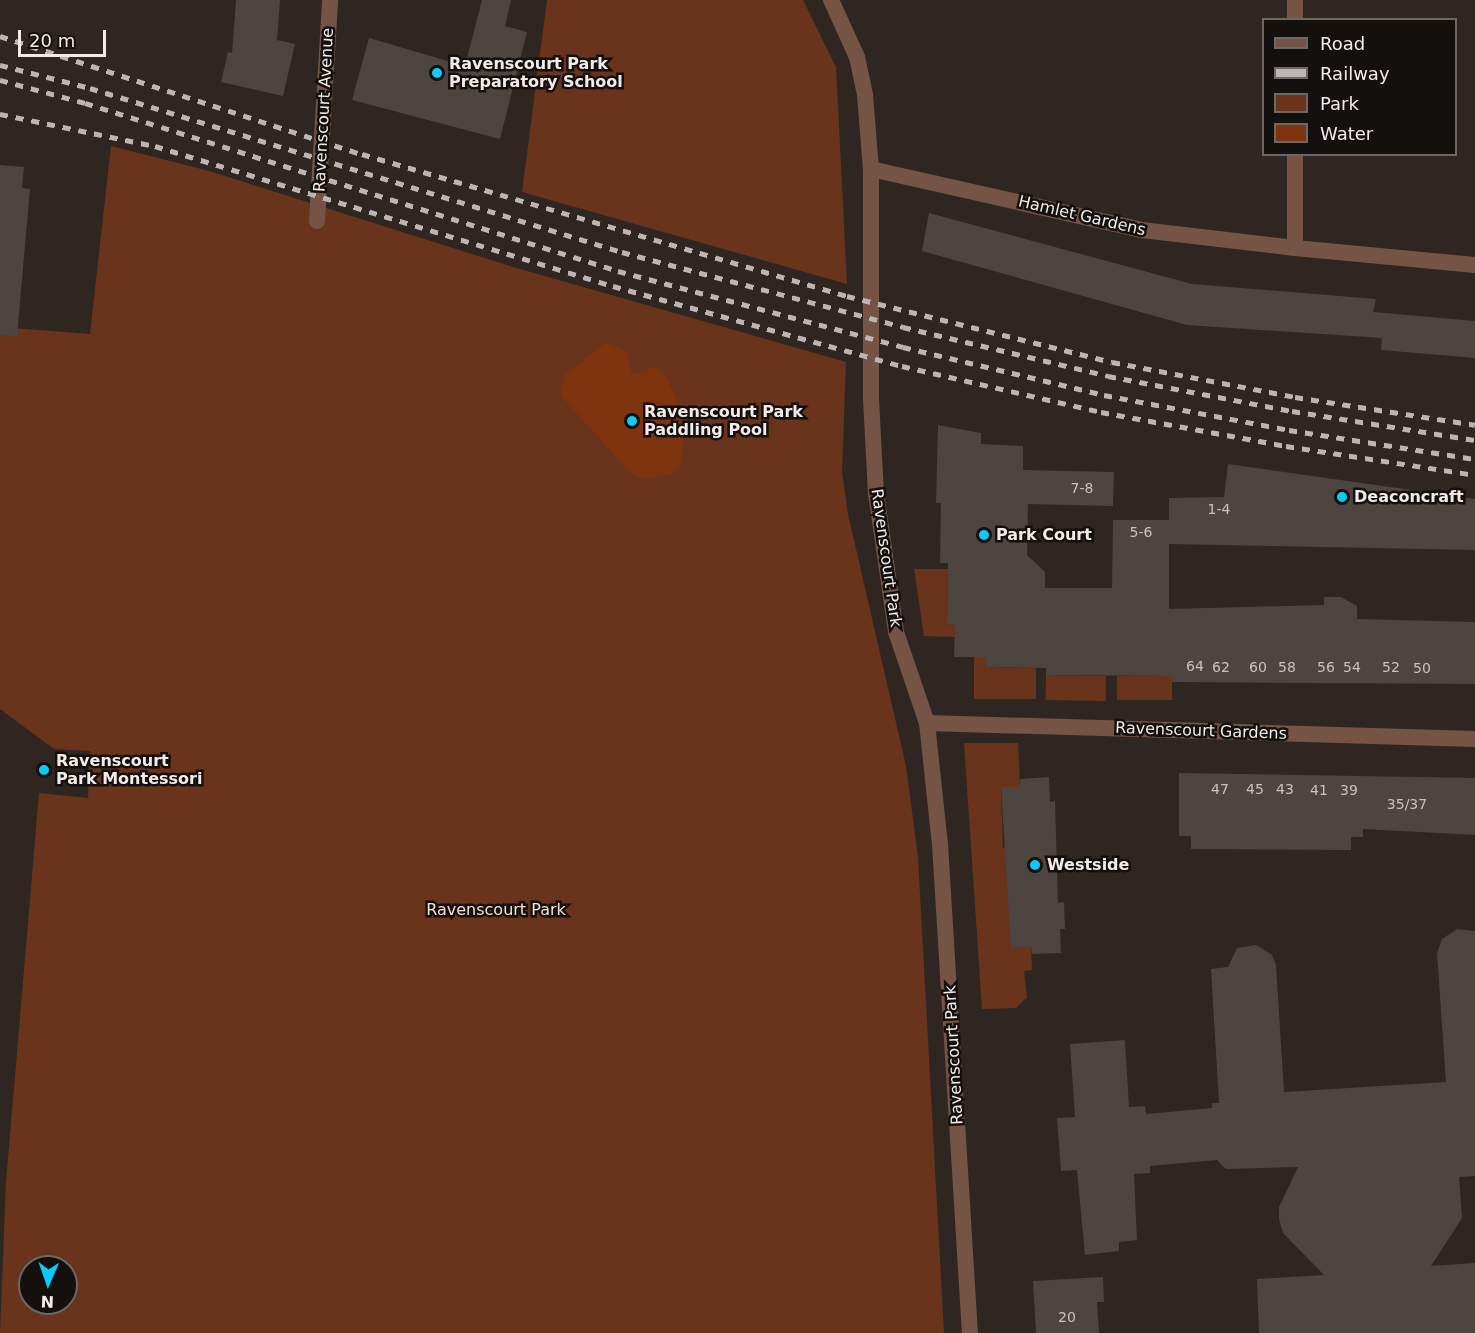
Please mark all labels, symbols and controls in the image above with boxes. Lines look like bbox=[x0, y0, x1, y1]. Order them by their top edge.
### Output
scale bar bbox=[21, 18, 110, 56]
legend bbox=[1262, 18, 1457, 156]
street label: Ravenscourt Avenue bbox=[310, 27, 338, 193]
text: 20 m bbox=[29, 30, 75, 51]
text: Road bbox=[1320, 33, 1365, 54]
place label: Ravenscourt Park Preparatory School bbox=[449, 54, 623, 92]
text: Railway bbox=[1320, 63, 1390, 84]
marker: Ravenscourt Park Preparatory School bbox=[430, 66, 444, 80]
text: Park bbox=[1320, 93, 1359, 114]
text: Water bbox=[1320, 123, 1373, 144]
street label: Hamlet Gardens bbox=[1016, 192, 1148, 240]
place label: Ravenscourt Park Paddling Pool bbox=[644, 402, 803, 440]
marker: Ravenscourt Park Paddling Pool bbox=[625, 414, 639, 428]
house number: 7-8 bbox=[1071, 480, 1093, 496]
place label: Deaconcraft bbox=[1354, 487, 1464, 507]
street label: Ravenscourt Park bbox=[867, 488, 905, 628]
marker: Deaconcraft bbox=[1335, 490, 1349, 504]
house number: 1-4 bbox=[1208, 501, 1230, 517]
house number: 5-6 bbox=[1130, 524, 1152, 540]
place label: Park Court bbox=[996, 525, 1092, 545]
marker: Park Court bbox=[977, 528, 991, 542]
house number: 64 bbox=[1186, 658, 1204, 674]
house number: 62 bbox=[1212, 659, 1230, 675]
house number: 60 bbox=[1249, 659, 1267, 675]
house number: 58 bbox=[1278, 659, 1296, 675]
house number: 56 bbox=[1317, 659, 1335, 675]
house number: 54 bbox=[1343, 659, 1361, 675]
house number: 52 bbox=[1382, 659, 1400, 675]
house number: 50 bbox=[1413, 660, 1431, 676]
street label: Ravenscourt Gardens bbox=[1115, 718, 1287, 744]
place label: Ravenscourt Park Montessori bbox=[56, 751, 202, 789]
marker: Ravenscourt Park Montessori bbox=[37, 763, 51, 777]
house number: 47 bbox=[1211, 781, 1229, 797]
house number: 45 bbox=[1246, 781, 1264, 797]
house number: 43 bbox=[1276, 781, 1294, 797]
house number: 41 bbox=[1310, 782, 1328, 798]
house number: 39 bbox=[1340, 782, 1358, 798]
house number: 35/37 bbox=[1387, 796, 1427, 812]
place label: Westside bbox=[1047, 855, 1129, 875]
marker: Westside bbox=[1028, 858, 1042, 872]
park label: Ravenscourt Park bbox=[426, 900, 566, 920]
street label: Ravenscourt Park bbox=[941, 985, 967, 1125]
north arrow bbox=[18, 1255, 78, 1315]
text: N bbox=[40, 1292, 54, 1311]
house number: 20 bbox=[1058, 1309, 1076, 1325]

